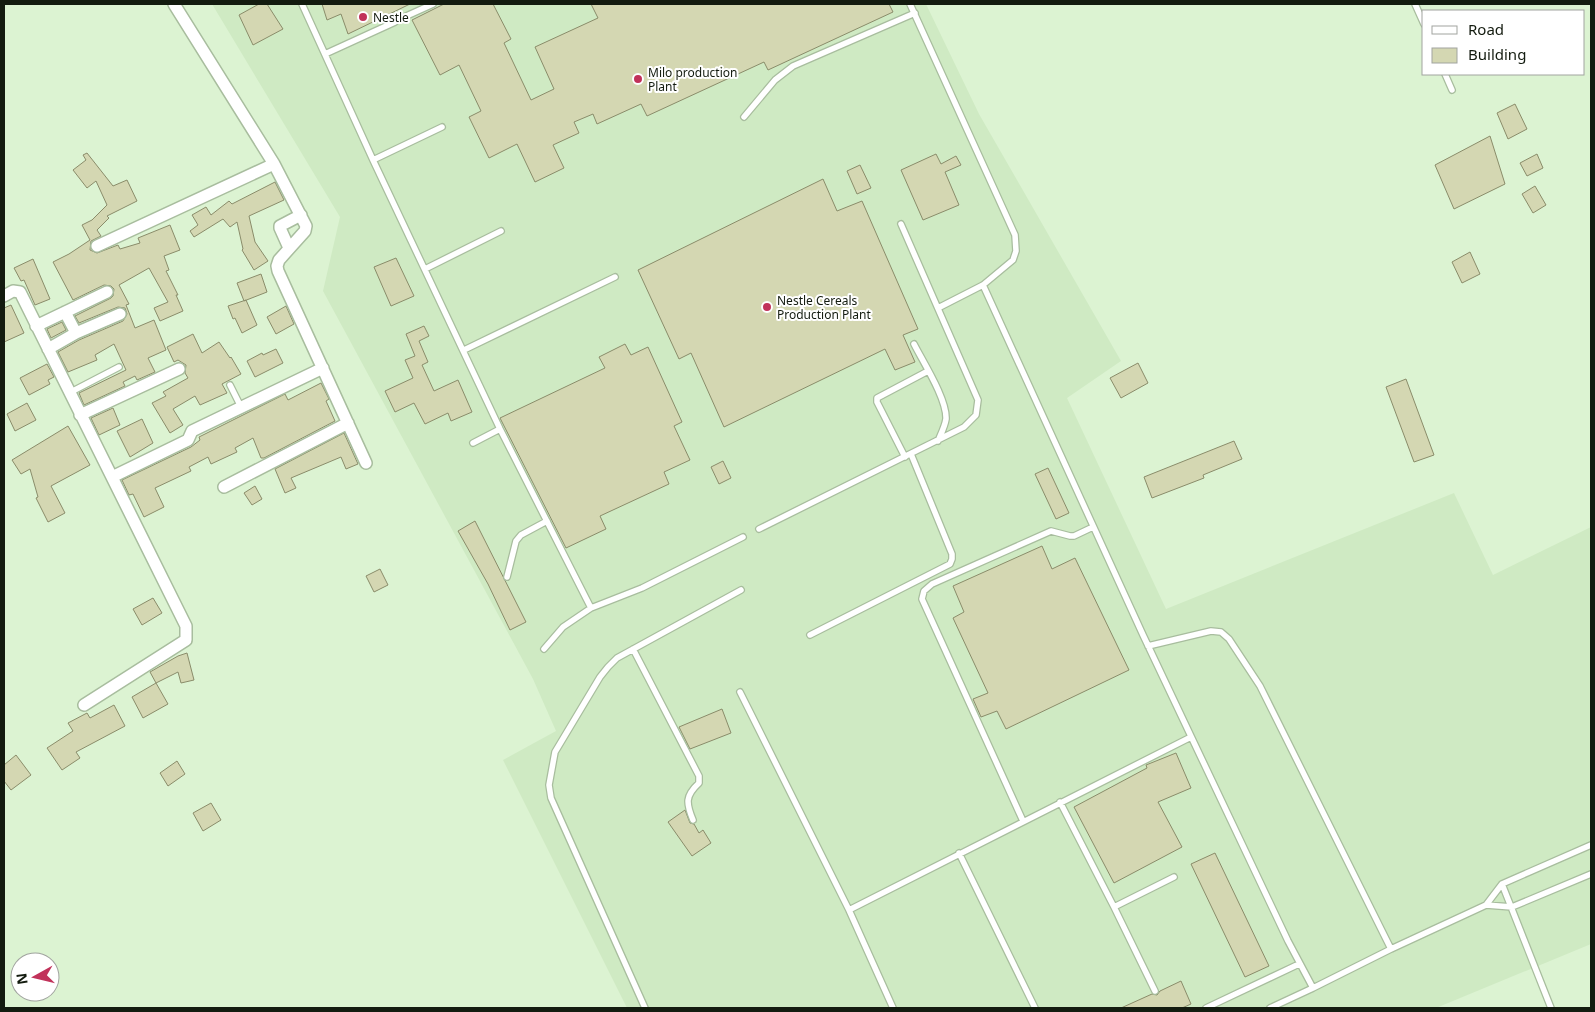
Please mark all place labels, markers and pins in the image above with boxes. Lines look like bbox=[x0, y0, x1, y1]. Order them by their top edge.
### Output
place label: Nestle bbox=[373, 9, 409, 26]
marker: Nestle bbox=[357, 11, 369, 23]
place label: Milo production Plant bbox=[648, 64, 737, 95]
marker: Milo production Plant bbox=[632, 73, 644, 85]
place label: Nestle Cereals Production Plant bbox=[777, 292, 872, 323]
marker: Nestle Cereals Production Plant bbox=[761, 301, 773, 313]

